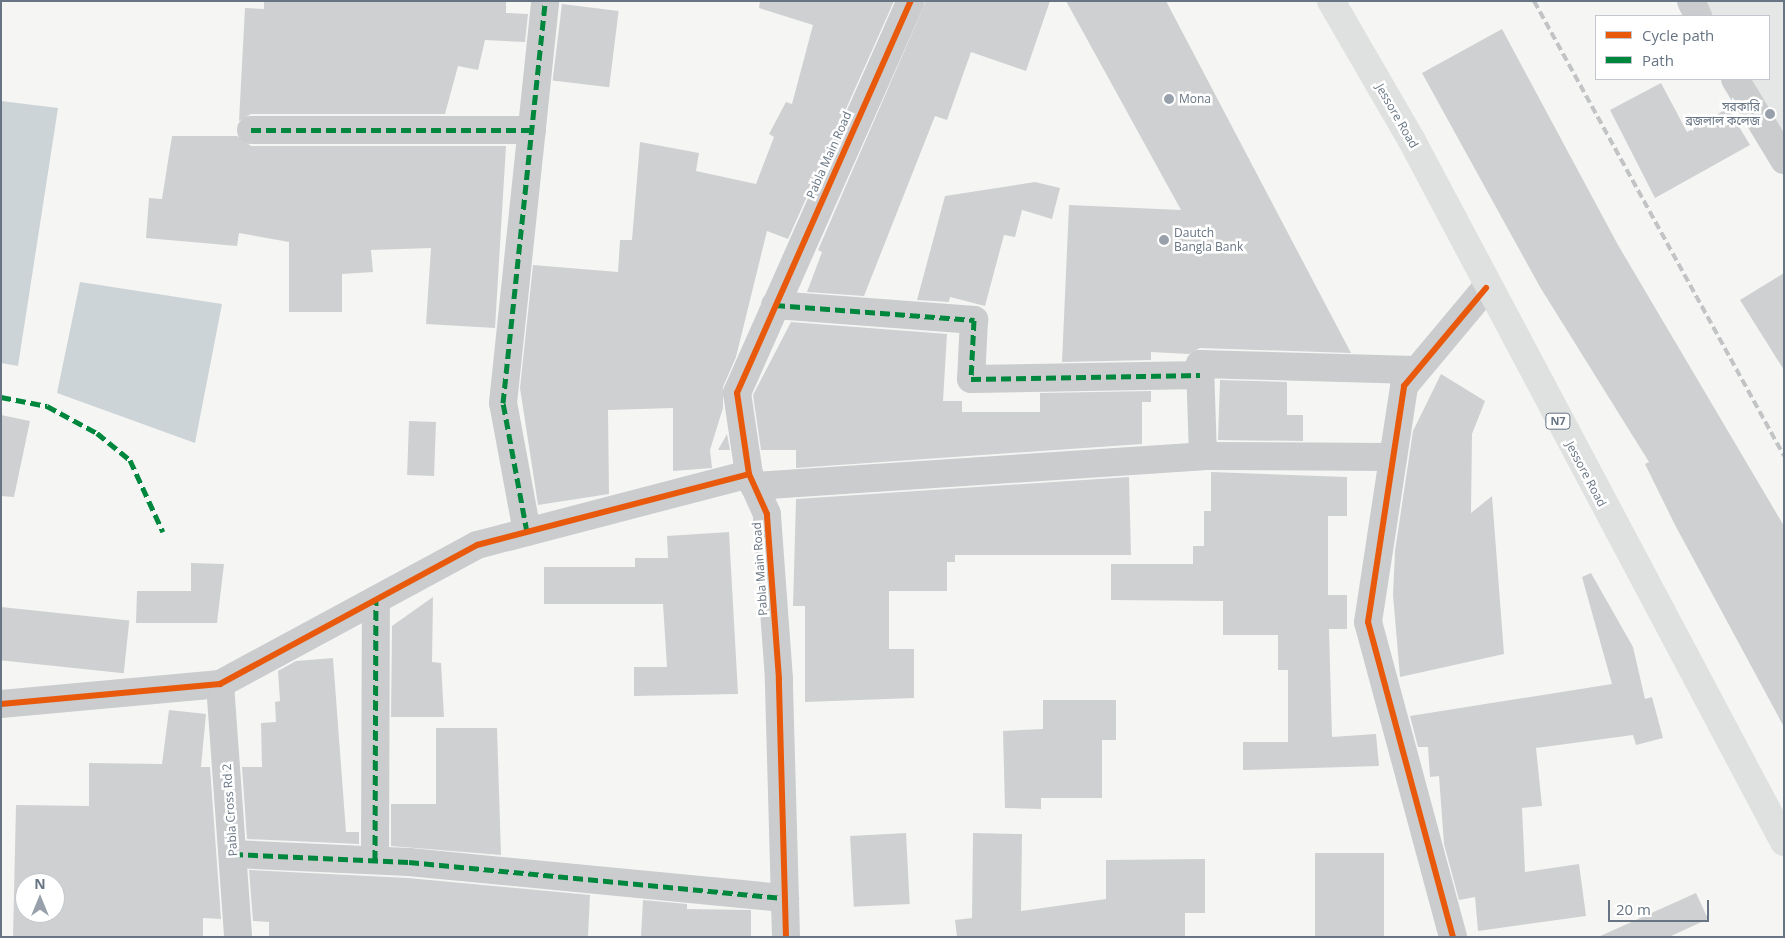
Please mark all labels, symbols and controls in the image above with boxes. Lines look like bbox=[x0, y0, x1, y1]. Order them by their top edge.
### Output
legend bbox=[1595, 15, 1770, 80]
text: Cycle path bbox=[1642, 25, 1714, 45]
text: Path bbox=[1642, 50, 1674, 70]
street label: Jessore Road bbox=[1373, 81, 1421, 151]
place label: Mona bbox=[1179, 92, 1211, 106]
marker: Mona bbox=[1163, 93, 1175, 105]
place label: সরকারি ব্রজলাল কলেজ bbox=[1686, 100, 1760, 128]
marker: সরকারি ব্রজলাল কলেজ bbox=[1764, 108, 1776, 120]
street label: Pabla Main Road bbox=[803, 109, 855, 201]
place label: Dautch Bangla Bank bbox=[1174, 226, 1243, 254]
marker: Dautch Bangla Bank bbox=[1158, 234, 1170, 246]
road number: N7 bbox=[1544, 412, 1572, 430]
street label: Jessore Road bbox=[1563, 439, 1609, 509]
street label: Pabla Main Road bbox=[750, 522, 770, 616]
street label: Pabla Cross Rd 2 bbox=[220, 763, 240, 857]
north arrow bbox=[15, 873, 65, 923]
text: N bbox=[34, 874, 46, 893]
scale bar bbox=[1610, 890, 1711, 922]
text: 20 m bbox=[1616, 899, 1651, 919]

